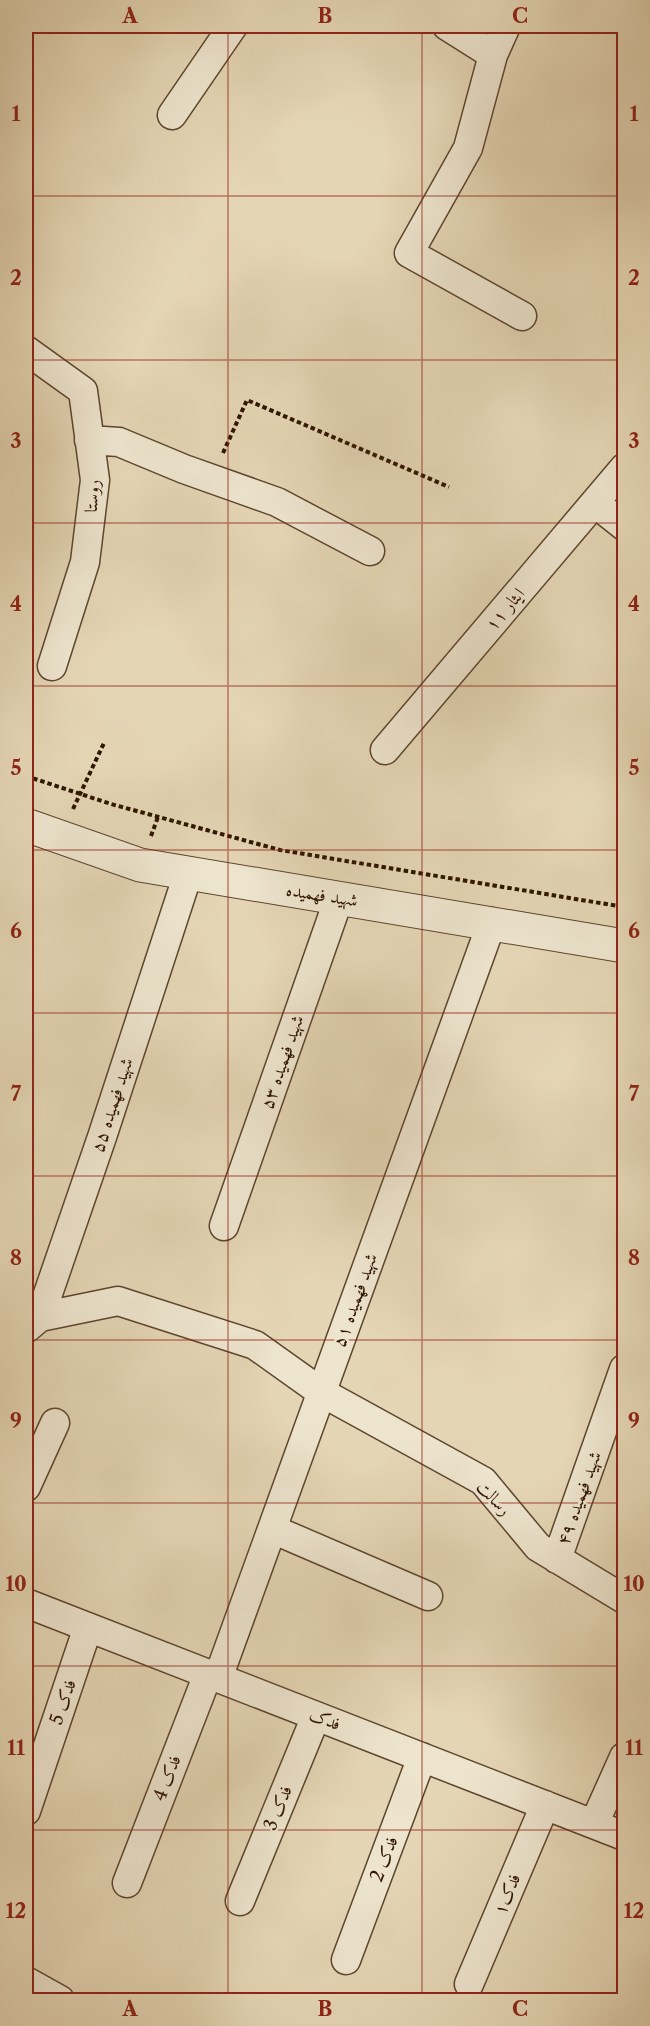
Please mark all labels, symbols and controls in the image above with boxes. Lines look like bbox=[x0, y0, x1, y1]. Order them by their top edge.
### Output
text: A bbox=[121, 4, 138, 28]
text: B bbox=[318, 4, 333, 28]
text: C bbox=[512, 4, 528, 28]
text: 1 bbox=[12, 102, 21, 126]
text: 1 bbox=[630, 102, 639, 126]
text: 2 bbox=[10, 266, 22, 290]
text: 2 bbox=[628, 266, 640, 290]
text: 3 bbox=[10, 429, 22, 453]
text: 3 bbox=[628, 429, 640, 453]
street label: روستا bbox=[80, 479, 104, 513]
street label: ایثار ۱۱ bbox=[481, 583, 530, 636]
text: 4 bbox=[10, 592, 22, 616]
text: 4 bbox=[628, 592, 640, 616]
text: 5 bbox=[10, 756, 22, 780]
text: 5 bbox=[628, 756, 640, 780]
street label: شهید فهمیده bbox=[284, 878, 359, 913]
text: 6 bbox=[10, 919, 22, 943]
text: 6 bbox=[628, 919, 640, 943]
street label: شهید فهمیده ۵۳ bbox=[256, 1012, 309, 1112]
street label: شهید فهمیده ۵۵ bbox=[86, 1055, 139, 1155]
text: 7 bbox=[11, 1082, 22, 1106]
text: 7 bbox=[629, 1082, 640, 1106]
text: 8 bbox=[10, 1246, 22, 1270]
text: 8 bbox=[628, 1246, 640, 1270]
street label: شهید فهمیده ۵۱ bbox=[328, 1250, 383, 1350]
text: 9 bbox=[10, 1409, 22, 1433]
text: 9 bbox=[628, 1409, 640, 1433]
street label: شهید فهمیده ۴۹ bbox=[552, 1448, 607, 1548]
street label: رسالت bbox=[472, 1476, 516, 1520]
text: 10 bbox=[5, 1572, 27, 1596]
text: 10 bbox=[623, 1572, 645, 1596]
street label: فدک 5 bbox=[45, 1676, 81, 1728]
street label: فدک bbox=[306, 1703, 344, 1735]
text: 11 bbox=[7, 1736, 25, 1760]
text: 11 bbox=[625, 1736, 643, 1760]
street label: فدک 4 bbox=[148, 1752, 186, 1804]
street label: فدک 3 bbox=[259, 1782, 297, 1834]
street label: فدک 2 bbox=[365, 1833, 403, 1885]
street label: فدک۱ bbox=[489, 1870, 525, 1918]
text: 12 bbox=[6, 1899, 26, 1923]
text: 12 bbox=[624, 1899, 644, 1923]
text: A bbox=[121, 1997, 138, 2021]
text: B bbox=[318, 1997, 333, 2021]
text: C bbox=[512, 1997, 528, 2021]

